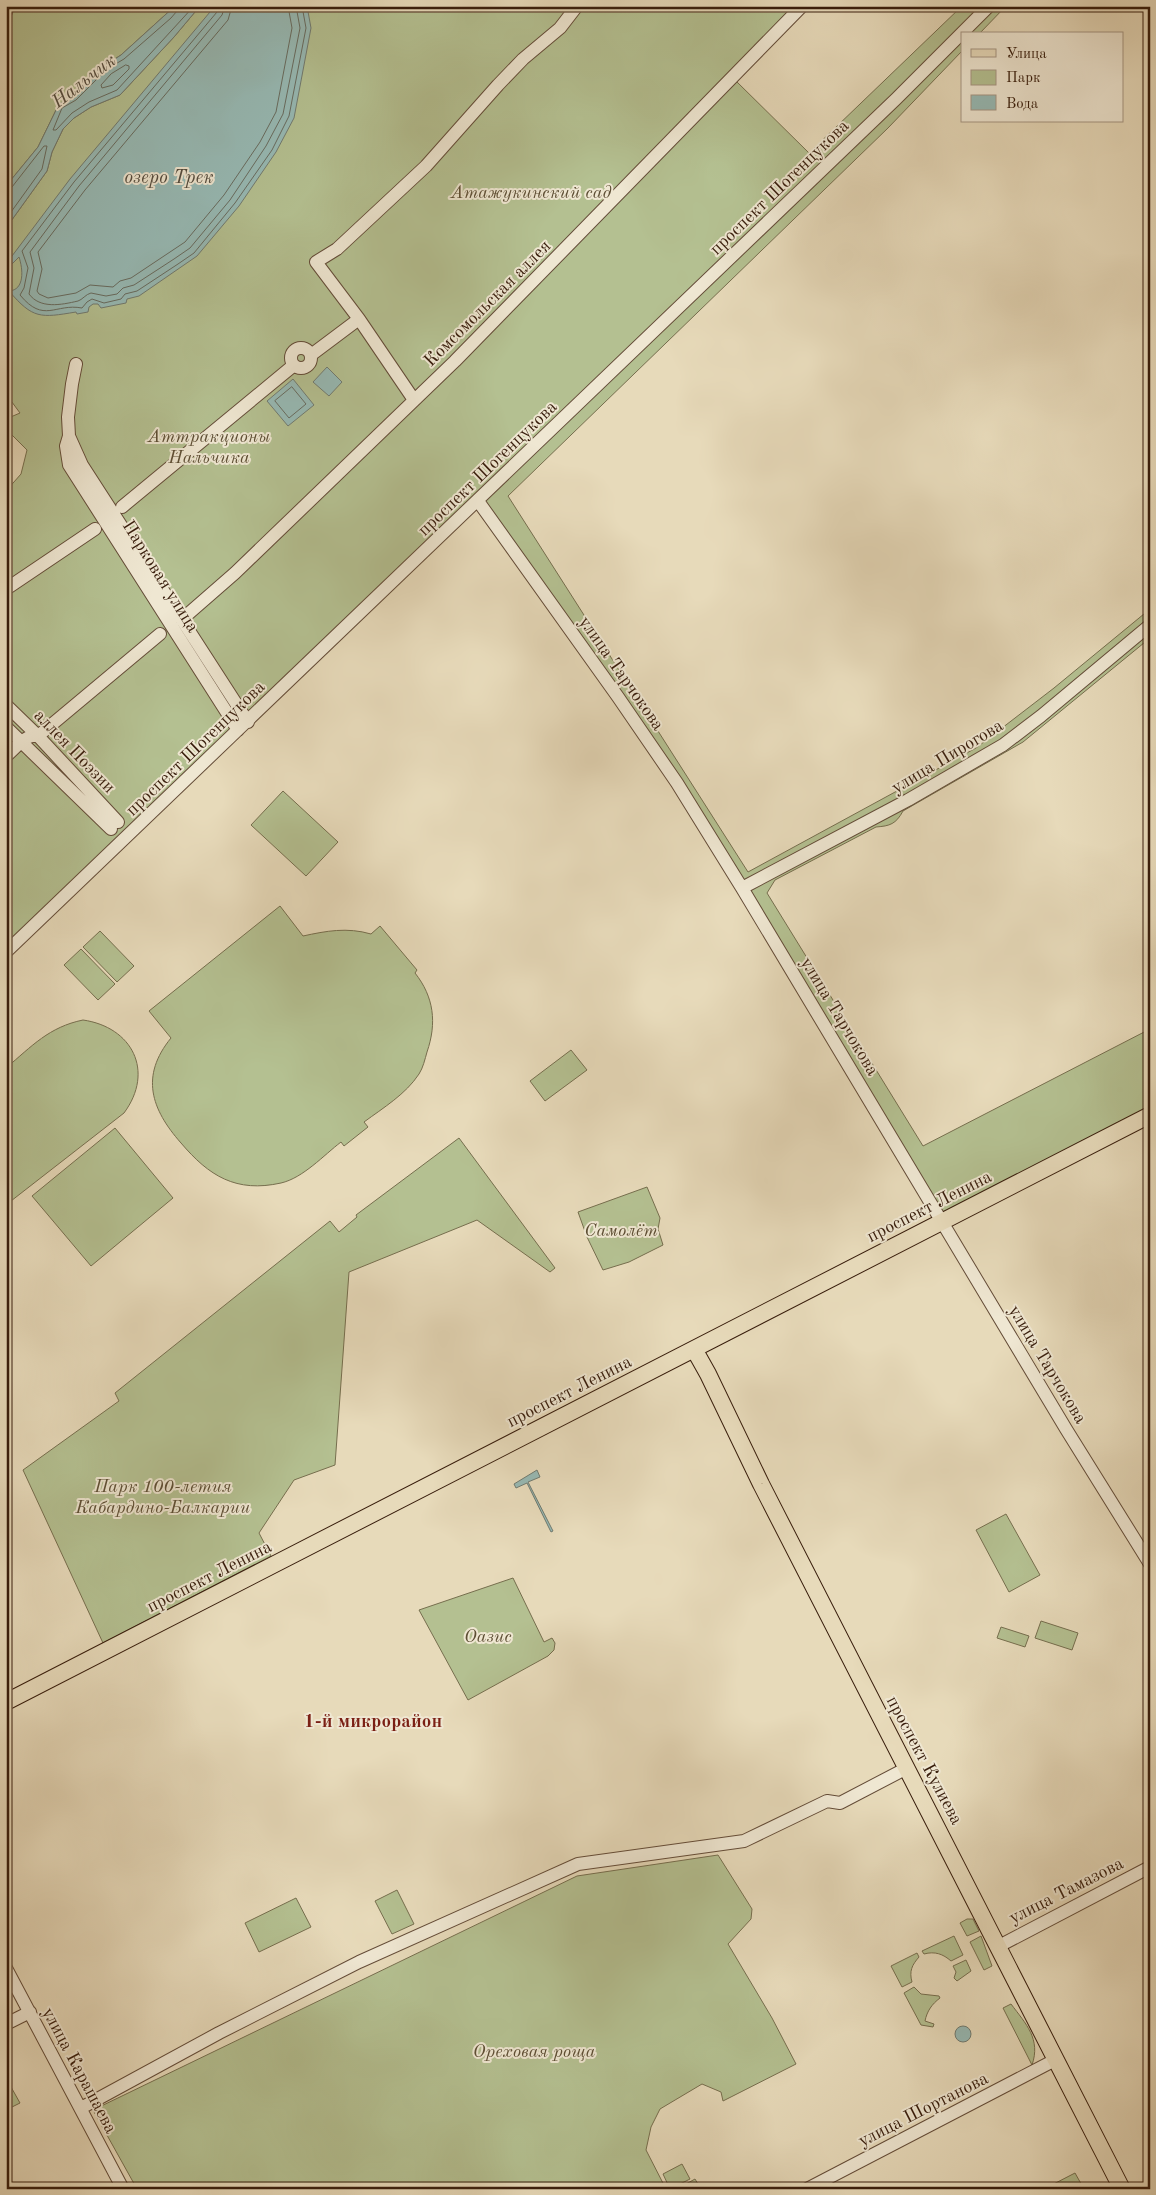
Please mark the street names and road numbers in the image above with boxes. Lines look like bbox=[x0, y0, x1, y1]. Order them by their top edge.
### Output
street label: проспект Шогенцукова bbox=[707, 117, 853, 259]
street label: Комсомольская аллея bbox=[421, 237, 554, 370]
street label: проспект Шогенцукова bbox=[415, 398, 561, 540]
street label: Парковая улица bbox=[119, 517, 202, 636]
street label: улица Тарчокова bbox=[575, 613, 667, 734]
street label: проспект Шогенцукова bbox=[123, 678, 269, 820]
street label: аллея Поэзии bbox=[30, 707, 118, 797]
street label: улица Пирогова bbox=[889, 716, 1006, 797]
street label: улица Тарчокова bbox=[797, 954, 882, 1079]
street label: проспект Ленина bbox=[864, 1168, 995, 1246]
street label: улица Тарчокова bbox=[1005, 1302, 1090, 1427]
street label: проспект Ленина bbox=[504, 1353, 635, 1431]
street label: проспект Ленина bbox=[144, 1538, 275, 1616]
street label: проспект Кулиева bbox=[883, 1693, 966, 1828]
street label: улица Тамазова bbox=[1006, 1854, 1127, 1927]
street label: улица Карашаева bbox=[38, 2005, 120, 2136]
street label: улица Шортанова bbox=[856, 2069, 991, 2150]

